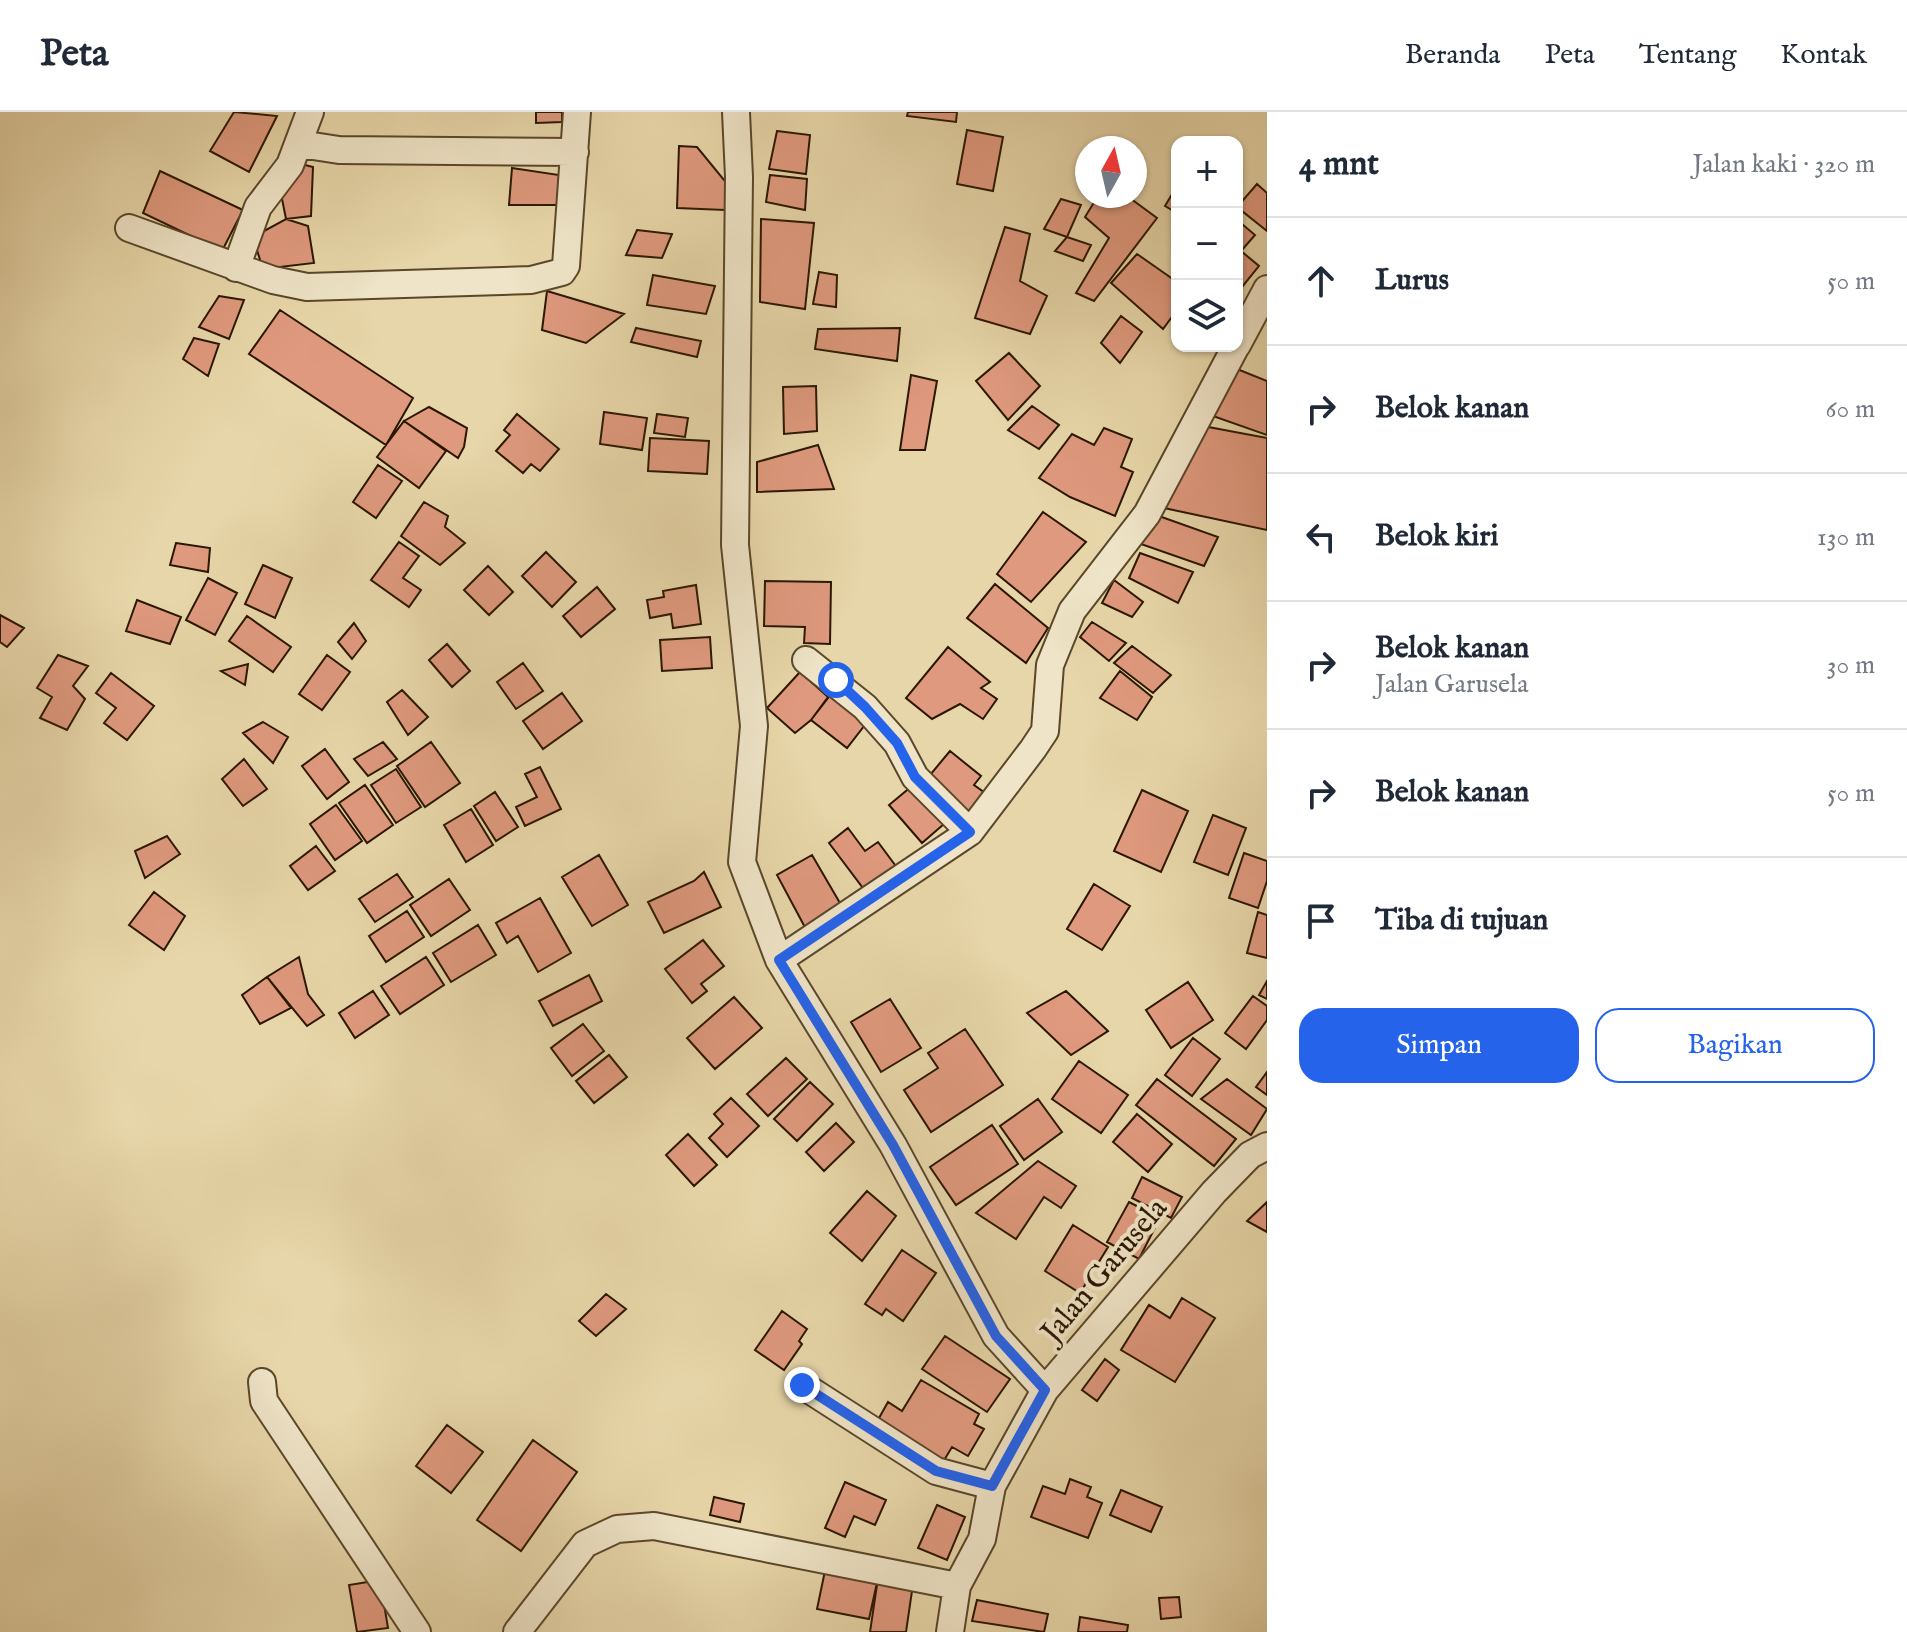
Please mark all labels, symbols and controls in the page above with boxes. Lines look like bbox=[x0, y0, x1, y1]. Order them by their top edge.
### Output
text: Peta bbox=[40, 31, 108, 79]
text: Beranda bbox=[1405, 38, 1500, 73]
text: Peta bbox=[1544, 38, 1595, 73]
text: Tentang bbox=[1639, 38, 1736, 73]
text: Kontak bbox=[1780, 38, 1867, 73]
north arrow bbox=[1075, 136, 1147, 208]
map controls bbox=[1171, 136, 1243, 352]
button: + bbox=[1171, 136, 1243, 208]
text: 4 mnt bbox=[1299, 143, 1379, 186]
text: Jalan kaki · 320 m bbox=[1692, 148, 1875, 181]
button: − bbox=[1171, 208, 1243, 280]
icon: ahead bbox=[1299, 259, 1343, 303]
text: Lurus bbox=[1375, 262, 1449, 300]
text: 50 m bbox=[1827, 265, 1875, 298]
button: layers bbox=[1171, 280, 1243, 352]
icon: right bbox=[1299, 387, 1343, 431]
text: Belok kanan bbox=[1375, 390, 1529, 428]
text: 60 m bbox=[1826, 393, 1875, 426]
icon: left bbox=[1299, 515, 1343, 559]
text: Belok kiri bbox=[1375, 518, 1498, 556]
text: 130 m bbox=[1817, 521, 1875, 554]
text: Belok kanan bbox=[1375, 630, 1529, 668]
icon: right bbox=[1299, 643, 1343, 687]
text: 30 m bbox=[1827, 649, 1875, 682]
route start bbox=[818, 662, 854, 698]
text: Jalan Garusela bbox=[1375, 668, 1528, 701]
icon: right bbox=[1299, 771, 1343, 815]
text: Belok kanan bbox=[1375, 774, 1529, 812]
text: 50 m bbox=[1827, 777, 1875, 810]
icon: arrive bbox=[1299, 899, 1343, 943]
text: Tiba di tujuan bbox=[1375, 902, 1548, 940]
button: Simpan bbox=[1299, 1008, 1579, 1083]
button: Bagikan bbox=[1595, 1008, 1875, 1083]
street label: Jalan Garusela bbox=[1032, 1191, 1176, 1353]
route end bbox=[784, 1367, 820, 1403]

